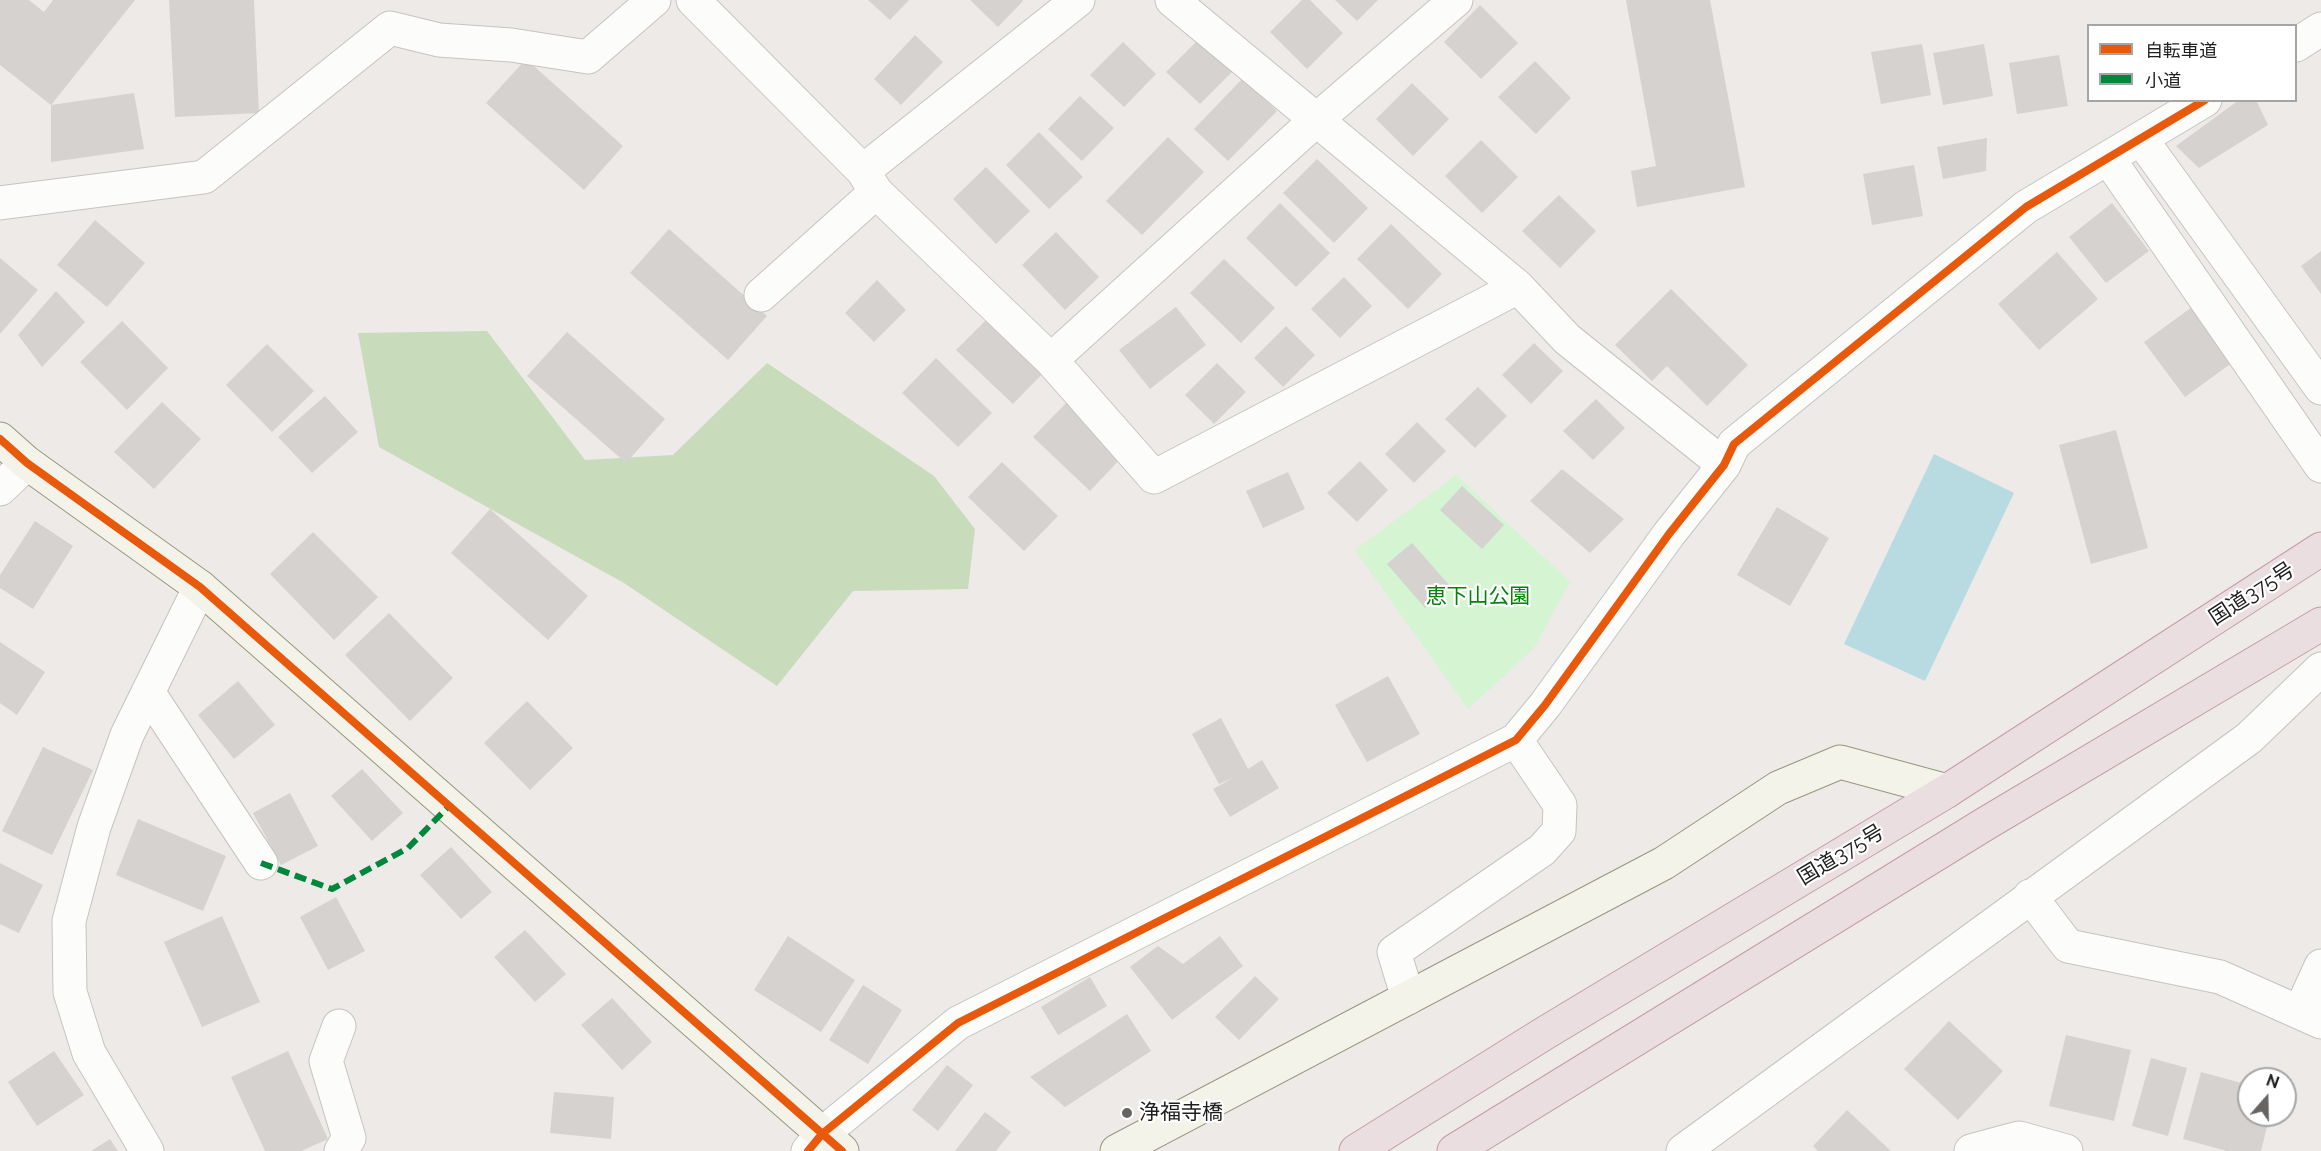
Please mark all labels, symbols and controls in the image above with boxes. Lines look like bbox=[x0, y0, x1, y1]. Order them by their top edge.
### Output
legend bbox=[2087, 24, 2297, 102]
text: 自転車道 bbox=[2145, 40, 2217, 61]
text: 小道 bbox=[2145, 70, 2181, 91]
street label: 国道375号 bbox=[2205, 557, 2299, 631]
park label: 恵下山公園 bbox=[1426, 584, 1530, 610]
street label: 国道375号 bbox=[1793, 819, 1889, 891]
north arrow bbox=[2237, 1067, 2297, 1127]
text: N bbox=[2264, 1070, 2282, 1093]
place label: 浄福寺橋 bbox=[1139, 1100, 1223, 1126]
marker: 浄福寺橋 bbox=[1120, 1106, 1134, 1120]

